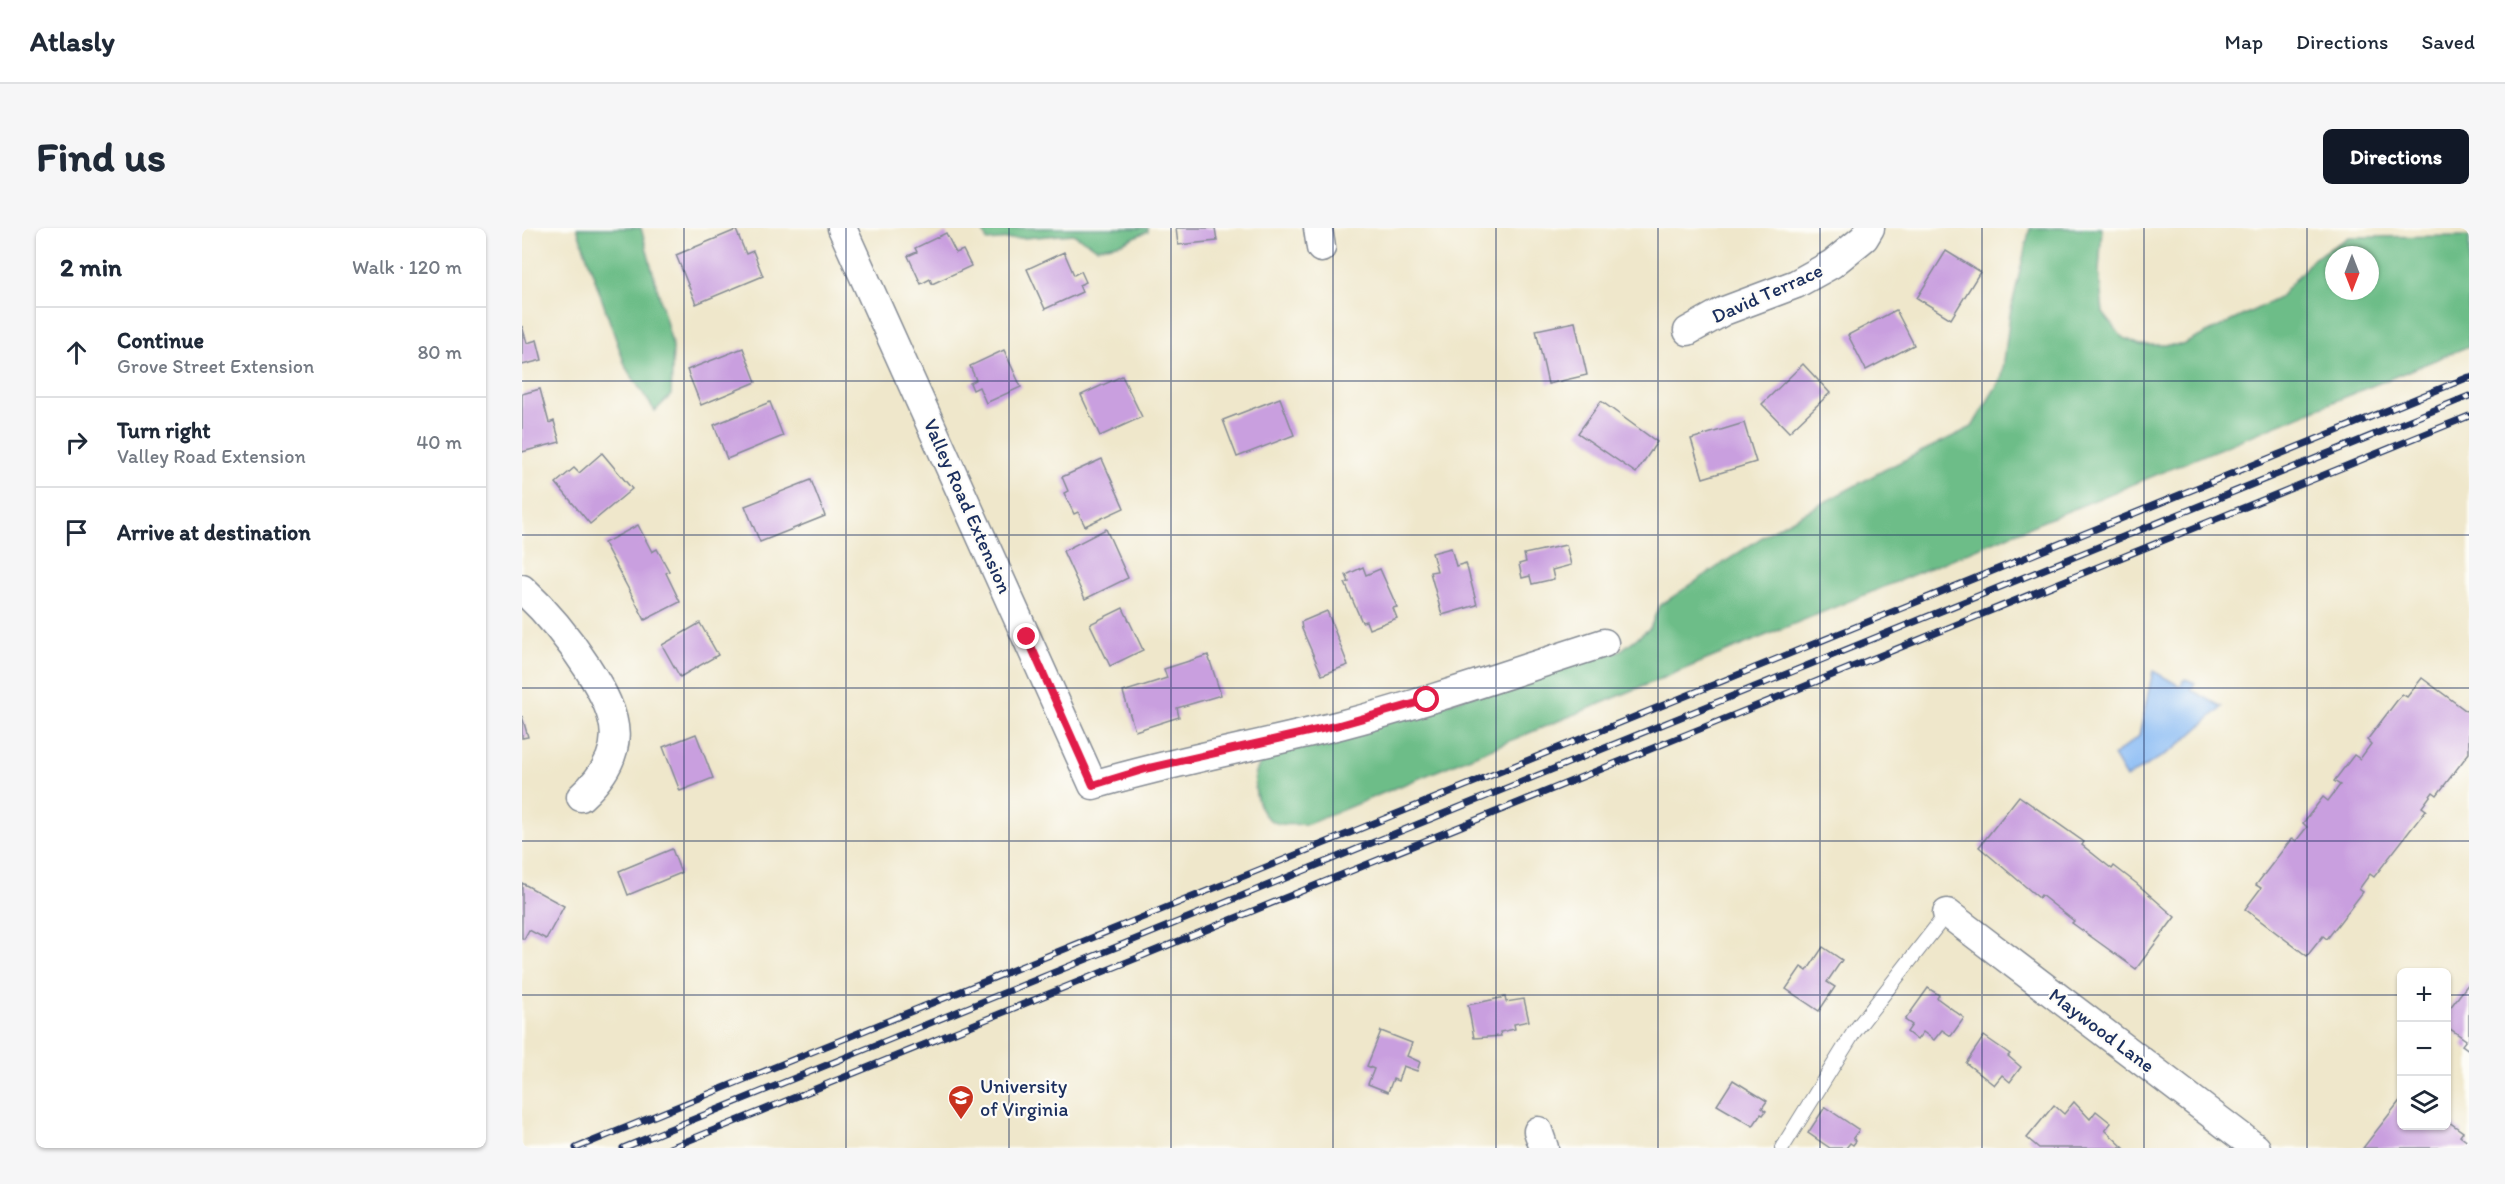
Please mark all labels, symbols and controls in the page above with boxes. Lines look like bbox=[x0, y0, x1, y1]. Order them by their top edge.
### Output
text: Atlasly bbox=[30, 24, 115, 58]
text: Map bbox=[2225, 29, 2263, 54]
text: Directions bbox=[2296, 29, 2388, 54]
text: Saved bbox=[2421, 29, 2475, 54]
button: Directions bbox=[2323, 129, 2469, 184]
text: Find us bbox=[36, 131, 166, 182]
north arrow bbox=[2325, 246, 2379, 300]
text: 2 min bbox=[60, 251, 122, 283]
text: Walk · 120 m bbox=[352, 255, 462, 279]
street label: David Terrace bbox=[1708, 258, 1826, 328]
text: Continue bbox=[117, 327, 204, 354]
icon: ahead bbox=[60, 336, 93, 369]
text: 80 m bbox=[417, 340, 462, 364]
text: Grove Street Extension bbox=[117, 354, 314, 378]
street label: Valley Road Extension bbox=[919, 415, 1017, 597]
text: Turn right bbox=[117, 417, 211, 444]
icon: right bbox=[60, 426, 93, 459]
text: 40 m bbox=[416, 430, 462, 454]
text: Valley Road Extension bbox=[117, 444, 306, 468]
icon: arrive bbox=[60, 516, 93, 549]
text: Arrive at destination bbox=[117, 519, 311, 546]
route end bbox=[1013, 623, 1039, 649]
route start bbox=[1413, 686, 1439, 712]
map controls bbox=[2397, 968, 2451, 1130]
button: + bbox=[2397, 968, 2451, 1022]
street label: Maywood Lane bbox=[2044, 983, 2160, 1077]
button: − bbox=[2397, 1022, 2451, 1076]
place label: University of Virginia bbox=[980, 1074, 1068, 1121]
button: layers bbox=[2397, 1076, 2451, 1130]
school or university icon: University of Virginia bbox=[946, 1083, 976, 1121]

